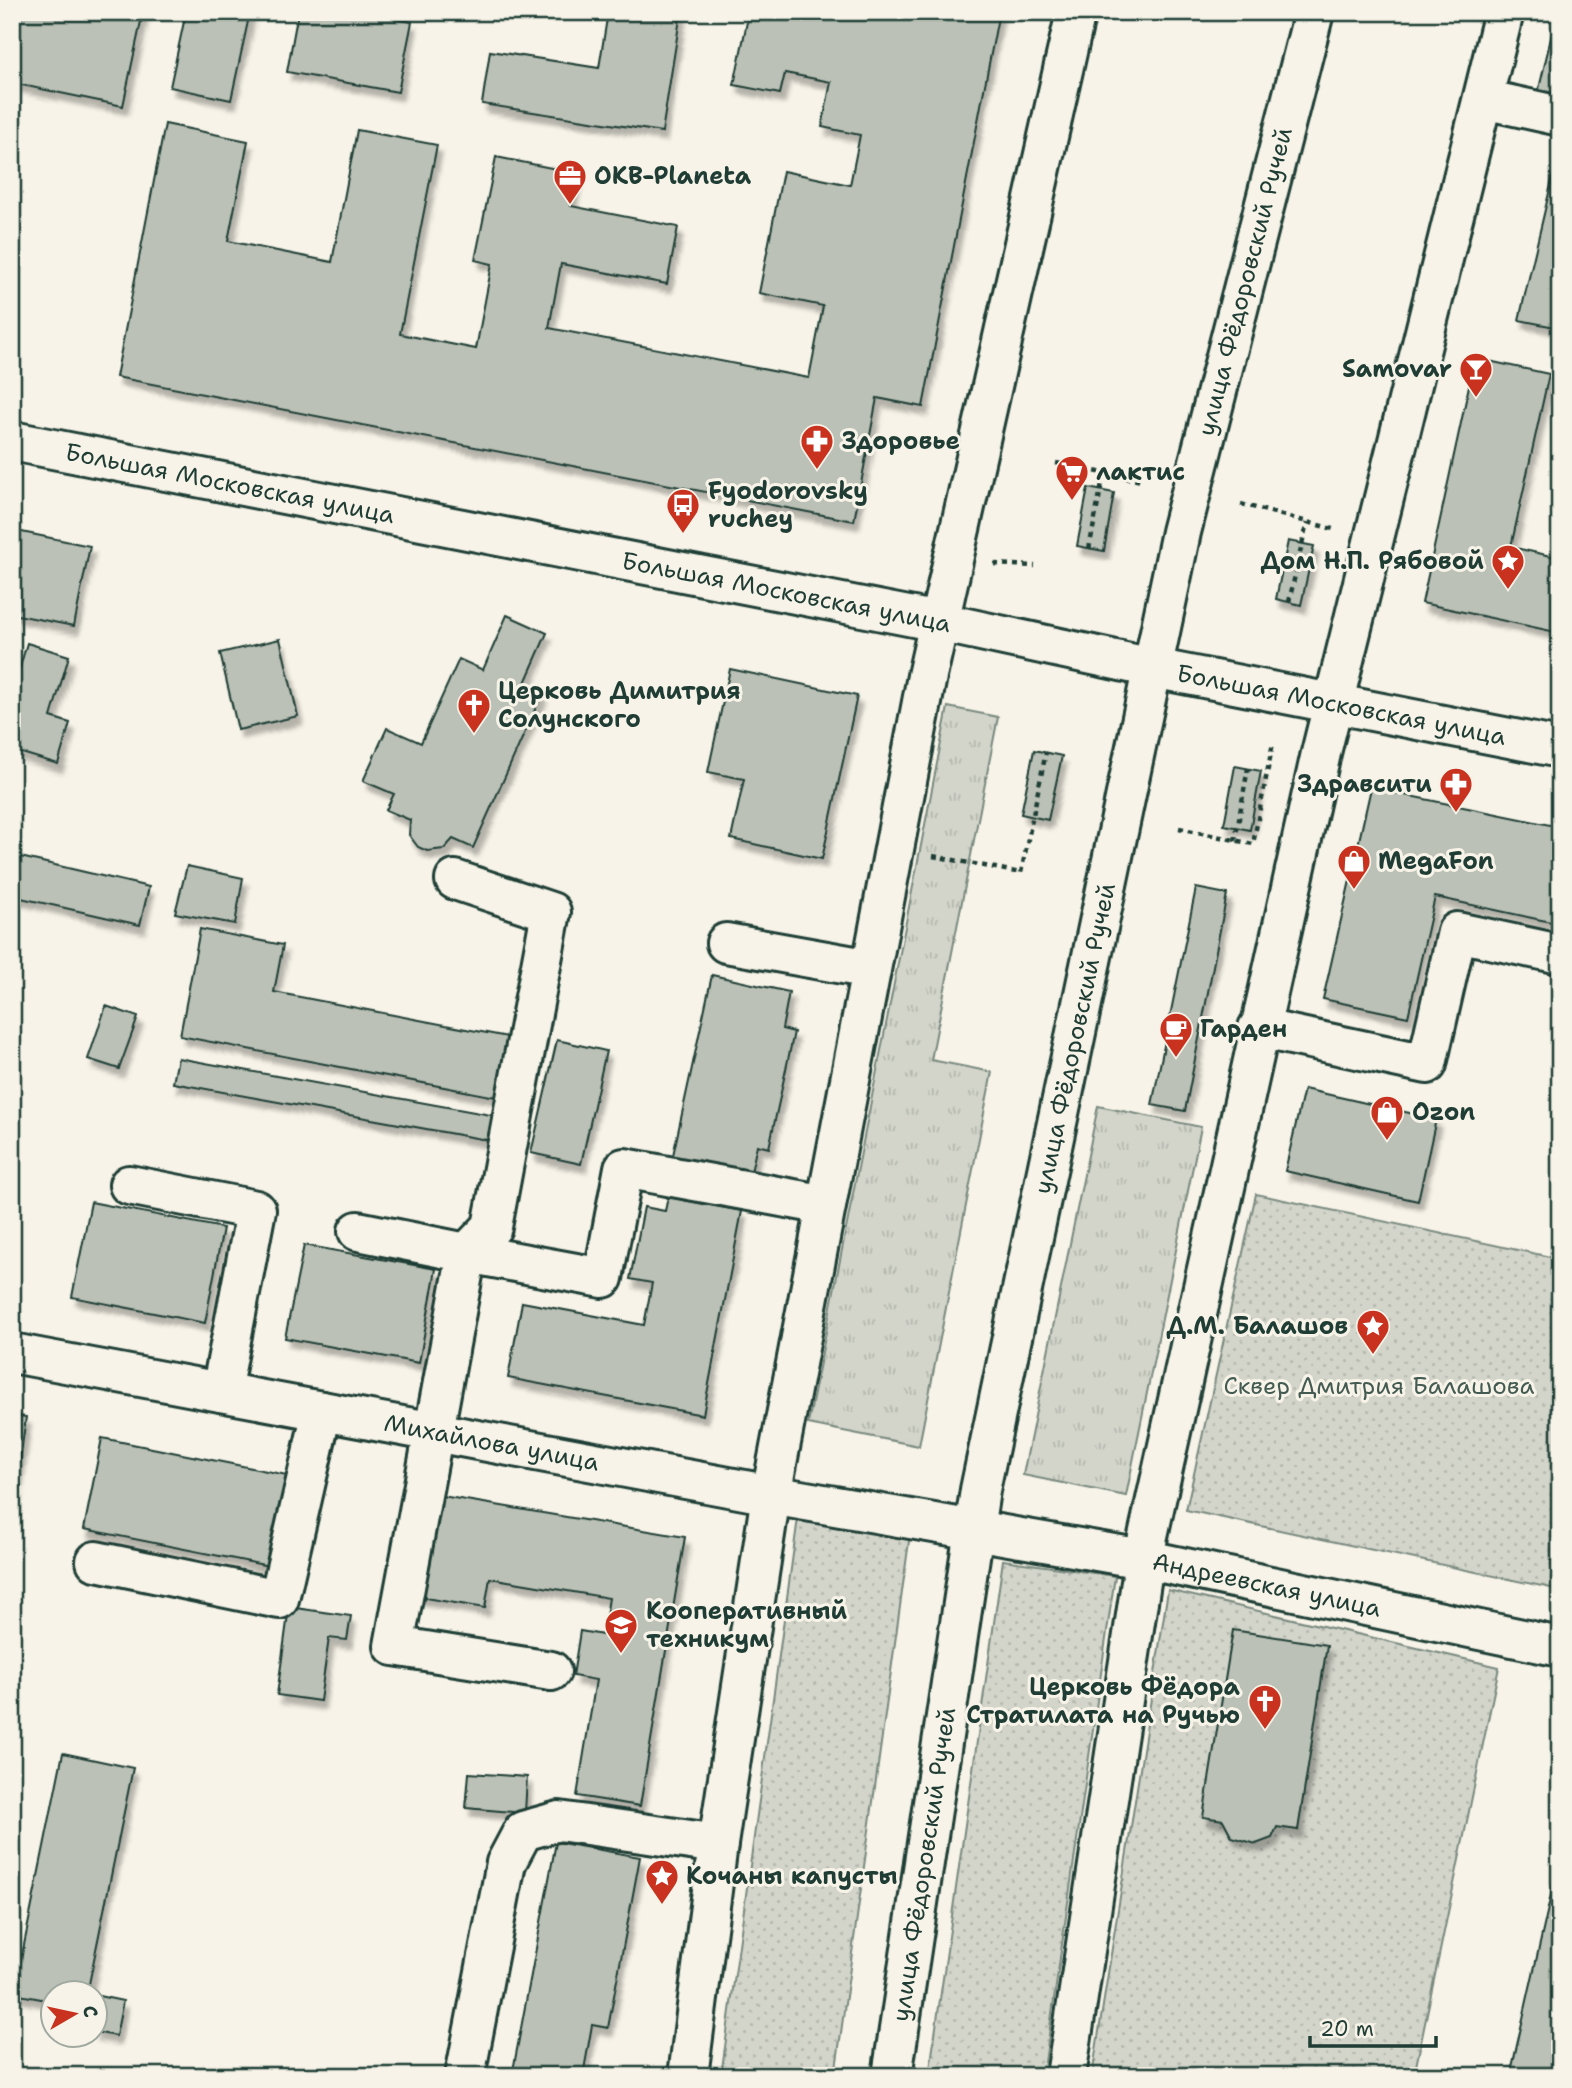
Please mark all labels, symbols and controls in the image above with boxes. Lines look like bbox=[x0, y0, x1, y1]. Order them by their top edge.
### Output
street label: улица Фёдоровский Ручей bbox=[1190, 124, 1300, 439]
office icon: OKB-Planeta bbox=[551, 157, 589, 206]
place label: OKB-Planeta bbox=[594, 160, 752, 192]
bar icon: Samovar bbox=[1457, 350, 1495, 399]
place label: Samovar bbox=[1342, 353, 1452, 385]
pharmacy icon: Здоровье bbox=[798, 422, 836, 471]
place label: Здоровье bbox=[842, 425, 960, 457]
street label: Большая Московская улица bbox=[63, 436, 397, 531]
supermarket icon: лактис bbox=[1053, 453, 1091, 502]
place label: лактис bbox=[1096, 456, 1185, 488]
place label: Fyodorovsky ruchey bbox=[708, 475, 868, 535]
bus stop icon: Fyodorovsky ruchey bbox=[664, 486, 702, 535]
place icon: Дом Н.П. Рябовой bbox=[1489, 542, 1527, 591]
street label: Большая Московская улица bbox=[619, 544, 954, 640]
place label: Дом Н.П. Рябовой bbox=[1261, 545, 1484, 577]
street label: Большая Московская улица bbox=[1174, 657, 1509, 753]
place label: Церковь Димитрия Солунского bbox=[498, 675, 741, 735]
church icon: Церковь Димитрия Солунского bbox=[455, 686, 493, 735]
pharmacy icon: Здравсити bbox=[1437, 765, 1475, 814]
place label: Здравсити bbox=[1298, 768, 1432, 800]
shop icon: MegaFon bbox=[1335, 842, 1373, 891]
place label: MegaFon bbox=[1378, 845, 1494, 877]
street label: улица Фёдоровский Ручей bbox=[1027, 880, 1123, 1197]
cafe icon: Гарден bbox=[1157, 1010, 1195, 1059]
place label: Гарден bbox=[1200, 1013, 1287, 1045]
shop icon: Ozon bbox=[1368, 1093, 1406, 1142]
place label: Ozon bbox=[1412, 1096, 1475, 1128]
place icon: Д.М. Балашов bbox=[1354, 1307, 1392, 1356]
place label: Д.М. Балашов bbox=[1167, 1310, 1348, 1342]
park label: Сквер Дмитрия Балашова bbox=[1224, 1370, 1535, 1402]
street label: Михайлова улица bbox=[382, 1407, 602, 1479]
street label: Андреевская улица bbox=[1150, 1545, 1384, 1625]
place label: Кооперативный техникум bbox=[646, 1595, 848, 1655]
school or university icon: Кооперативный техникум bbox=[602, 1606, 640, 1655]
place label: Церковь Фёдора Стратилата на Ручью bbox=[966, 1671, 1241, 1731]
church icon: Церковь Фёдора Стратилата на Ручью bbox=[1246, 1682, 1284, 1731]
street label: улица Фёдоровский Ручей bbox=[884, 1705, 963, 2024]
place icon: Кочаны капусты bbox=[643, 1857, 681, 1906]
place label: Кочаны капусты bbox=[686, 1860, 898, 1892]
north arrow bbox=[38, 1980, 108, 2050]
text: С bbox=[77, 2004, 104, 2019]
scale bar bbox=[1310, 2004, 1436, 2048]
text: 20 m bbox=[1320, 2015, 1374, 2043]

